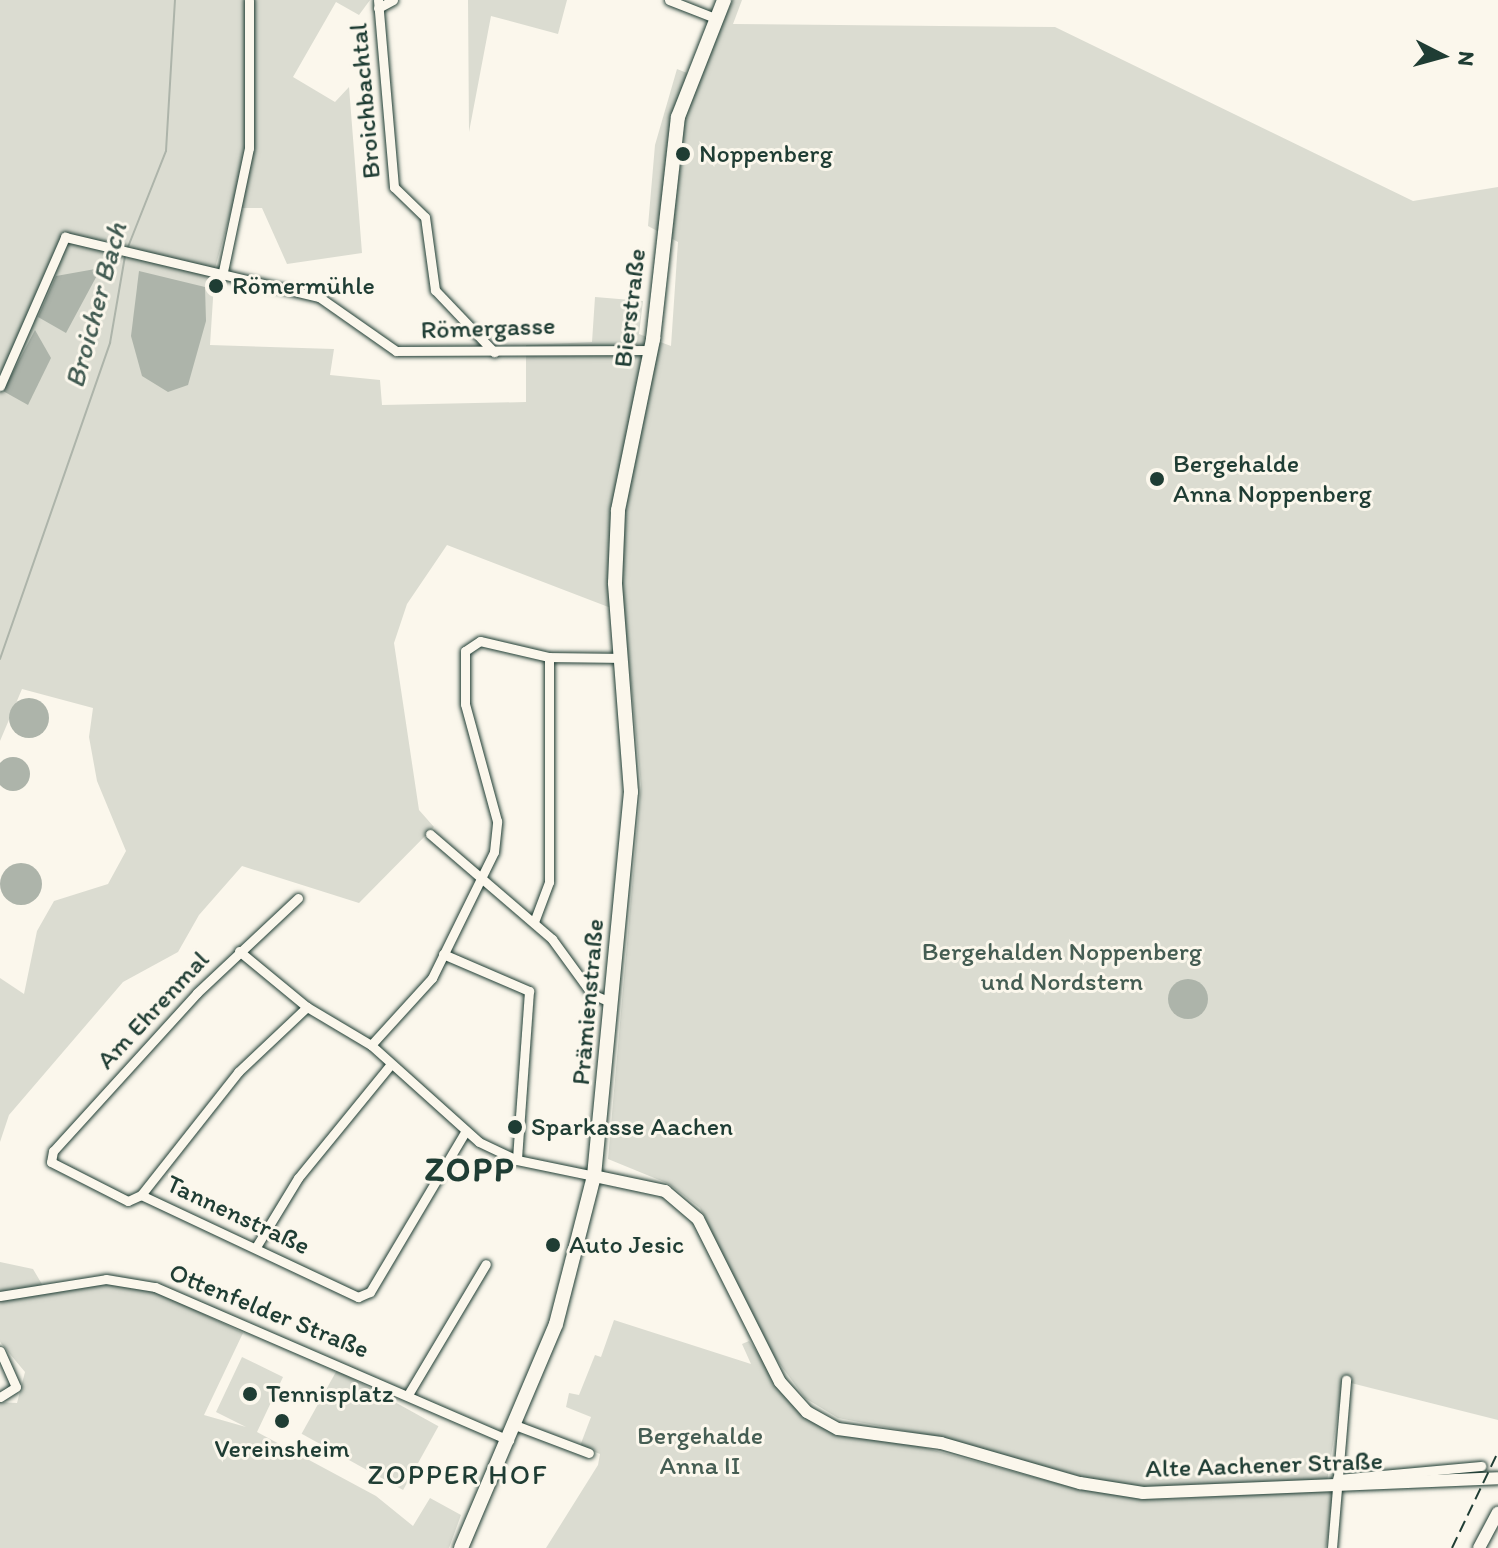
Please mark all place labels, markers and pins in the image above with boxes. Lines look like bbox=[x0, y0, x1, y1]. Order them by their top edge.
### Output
place label: Noppenberg bbox=[699, 138, 833, 170]
marker: Noppenberg bbox=[674, 145, 692, 163]
place label: Römermühle bbox=[232, 270, 375, 302]
marker: Römermühle bbox=[207, 277, 225, 295]
place label: Bergehalde Anna Noppenberg bbox=[1173, 448, 1371, 510]
marker: Bergehalde Anna Noppenberg bbox=[1148, 470, 1166, 488]
place label: Sparkasse Aachen bbox=[531, 1111, 733, 1143]
marker: Sparkasse Aachen bbox=[506, 1118, 524, 1136]
place label: Auto Jesic bbox=[569, 1229, 684, 1261]
marker: Auto Jesic bbox=[544, 1236, 562, 1254]
place label: Tennisplatz bbox=[266, 1378, 394, 1410]
marker: Tennisplatz bbox=[241, 1385, 259, 1403]
marker: Vereinsheim bbox=[273, 1412, 291, 1430]
place label: Vereinsheim bbox=[214, 1433, 350, 1465]

